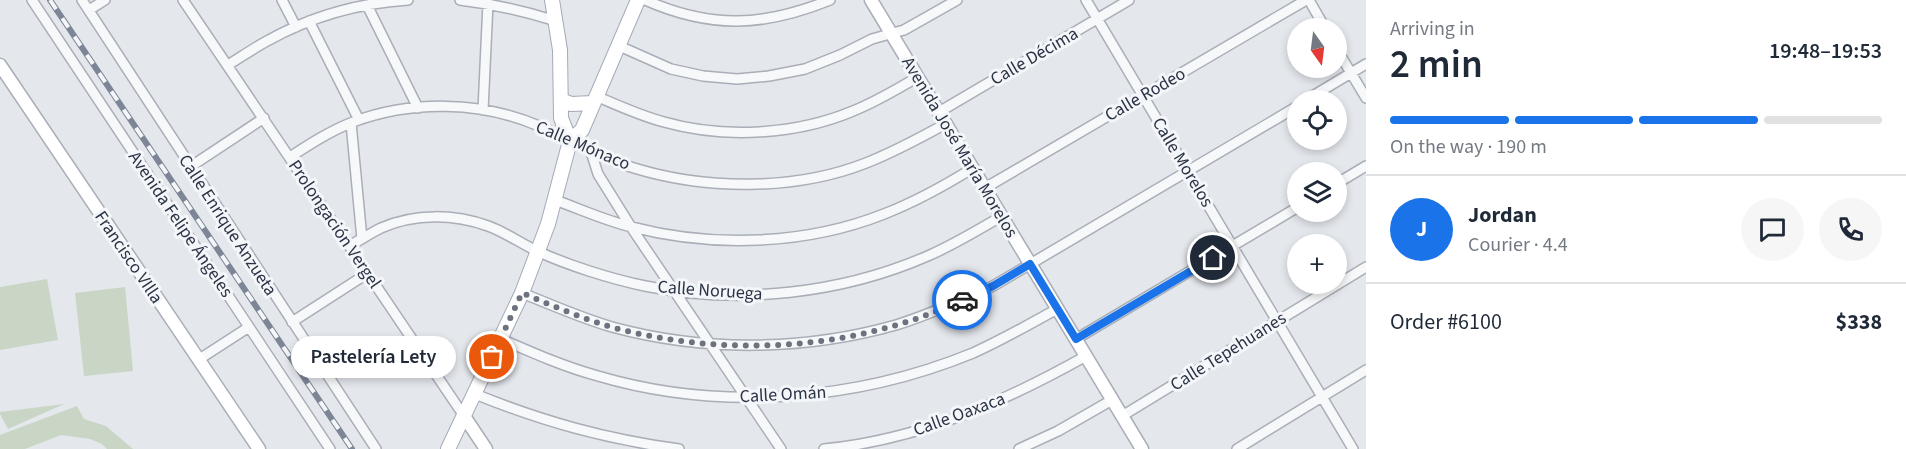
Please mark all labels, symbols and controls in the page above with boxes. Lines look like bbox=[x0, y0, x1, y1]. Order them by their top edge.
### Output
text: Arriving in bbox=[1390, 15, 1475, 43]
north arrow bbox=[1287, 18, 1347, 78]
map controls bbox=[1287, 18, 1347, 294]
street label: Calle Décima bbox=[986, 21, 1083, 92]
text: 19:48–19:53 bbox=[1769, 35, 1882, 67]
text: 2 min bbox=[1390, 37, 1483, 93]
street label: Avenida José María Morelos bbox=[895, 52, 1024, 243]
street label: Calle Rodeo bbox=[1100, 61, 1190, 128]
button: locate bbox=[1287, 90, 1347, 150]
street label: Calle Morelos bbox=[1146, 113, 1219, 212]
street label: Calle Mónaco bbox=[532, 114, 634, 177]
text: On the way · 190 m bbox=[1390, 133, 1547, 161]
street label: Avenida Felipe Ángeles bbox=[122, 146, 239, 302]
street label: Calle Enrique Anzueta bbox=[172, 150, 283, 301]
street label: Prolongación Vergel bbox=[282, 155, 387, 294]
button: layers bbox=[1287, 162, 1347, 222]
button: chat bbox=[1741, 198, 1804, 261]
button: phone bbox=[1819, 198, 1882, 261]
text: Jordan bbox=[1468, 199, 1537, 231]
street label: Francisco VIlla bbox=[88, 206, 169, 309]
text: J bbox=[1416, 213, 1427, 245]
text: Courier · 4.4 bbox=[1468, 231, 1568, 259]
pin bbox=[1187, 232, 1238, 283]
button: + bbox=[1287, 234, 1347, 294]
icon: home bbox=[1196, 241, 1229, 274]
courier bbox=[932, 270, 992, 330]
street label: Calle Noruega bbox=[657, 274, 763, 307]
icon: car bbox=[946, 284, 979, 317]
street label: Calle Tepehuanes bbox=[1166, 306, 1291, 397]
text: Order #6100 bbox=[1390, 306, 1502, 338]
text: $338 bbox=[1836, 306, 1882, 338]
pin bbox=[466, 331, 517, 382]
callout: Pastelería Lety bbox=[291, 336, 456, 378]
icon: bag bbox=[475, 340, 508, 373]
text: Pastelería Lety bbox=[311, 343, 436, 371]
street label: Calle Omán bbox=[739, 380, 827, 409]
street label: Calle Oaxaca bbox=[910, 386, 1009, 443]

